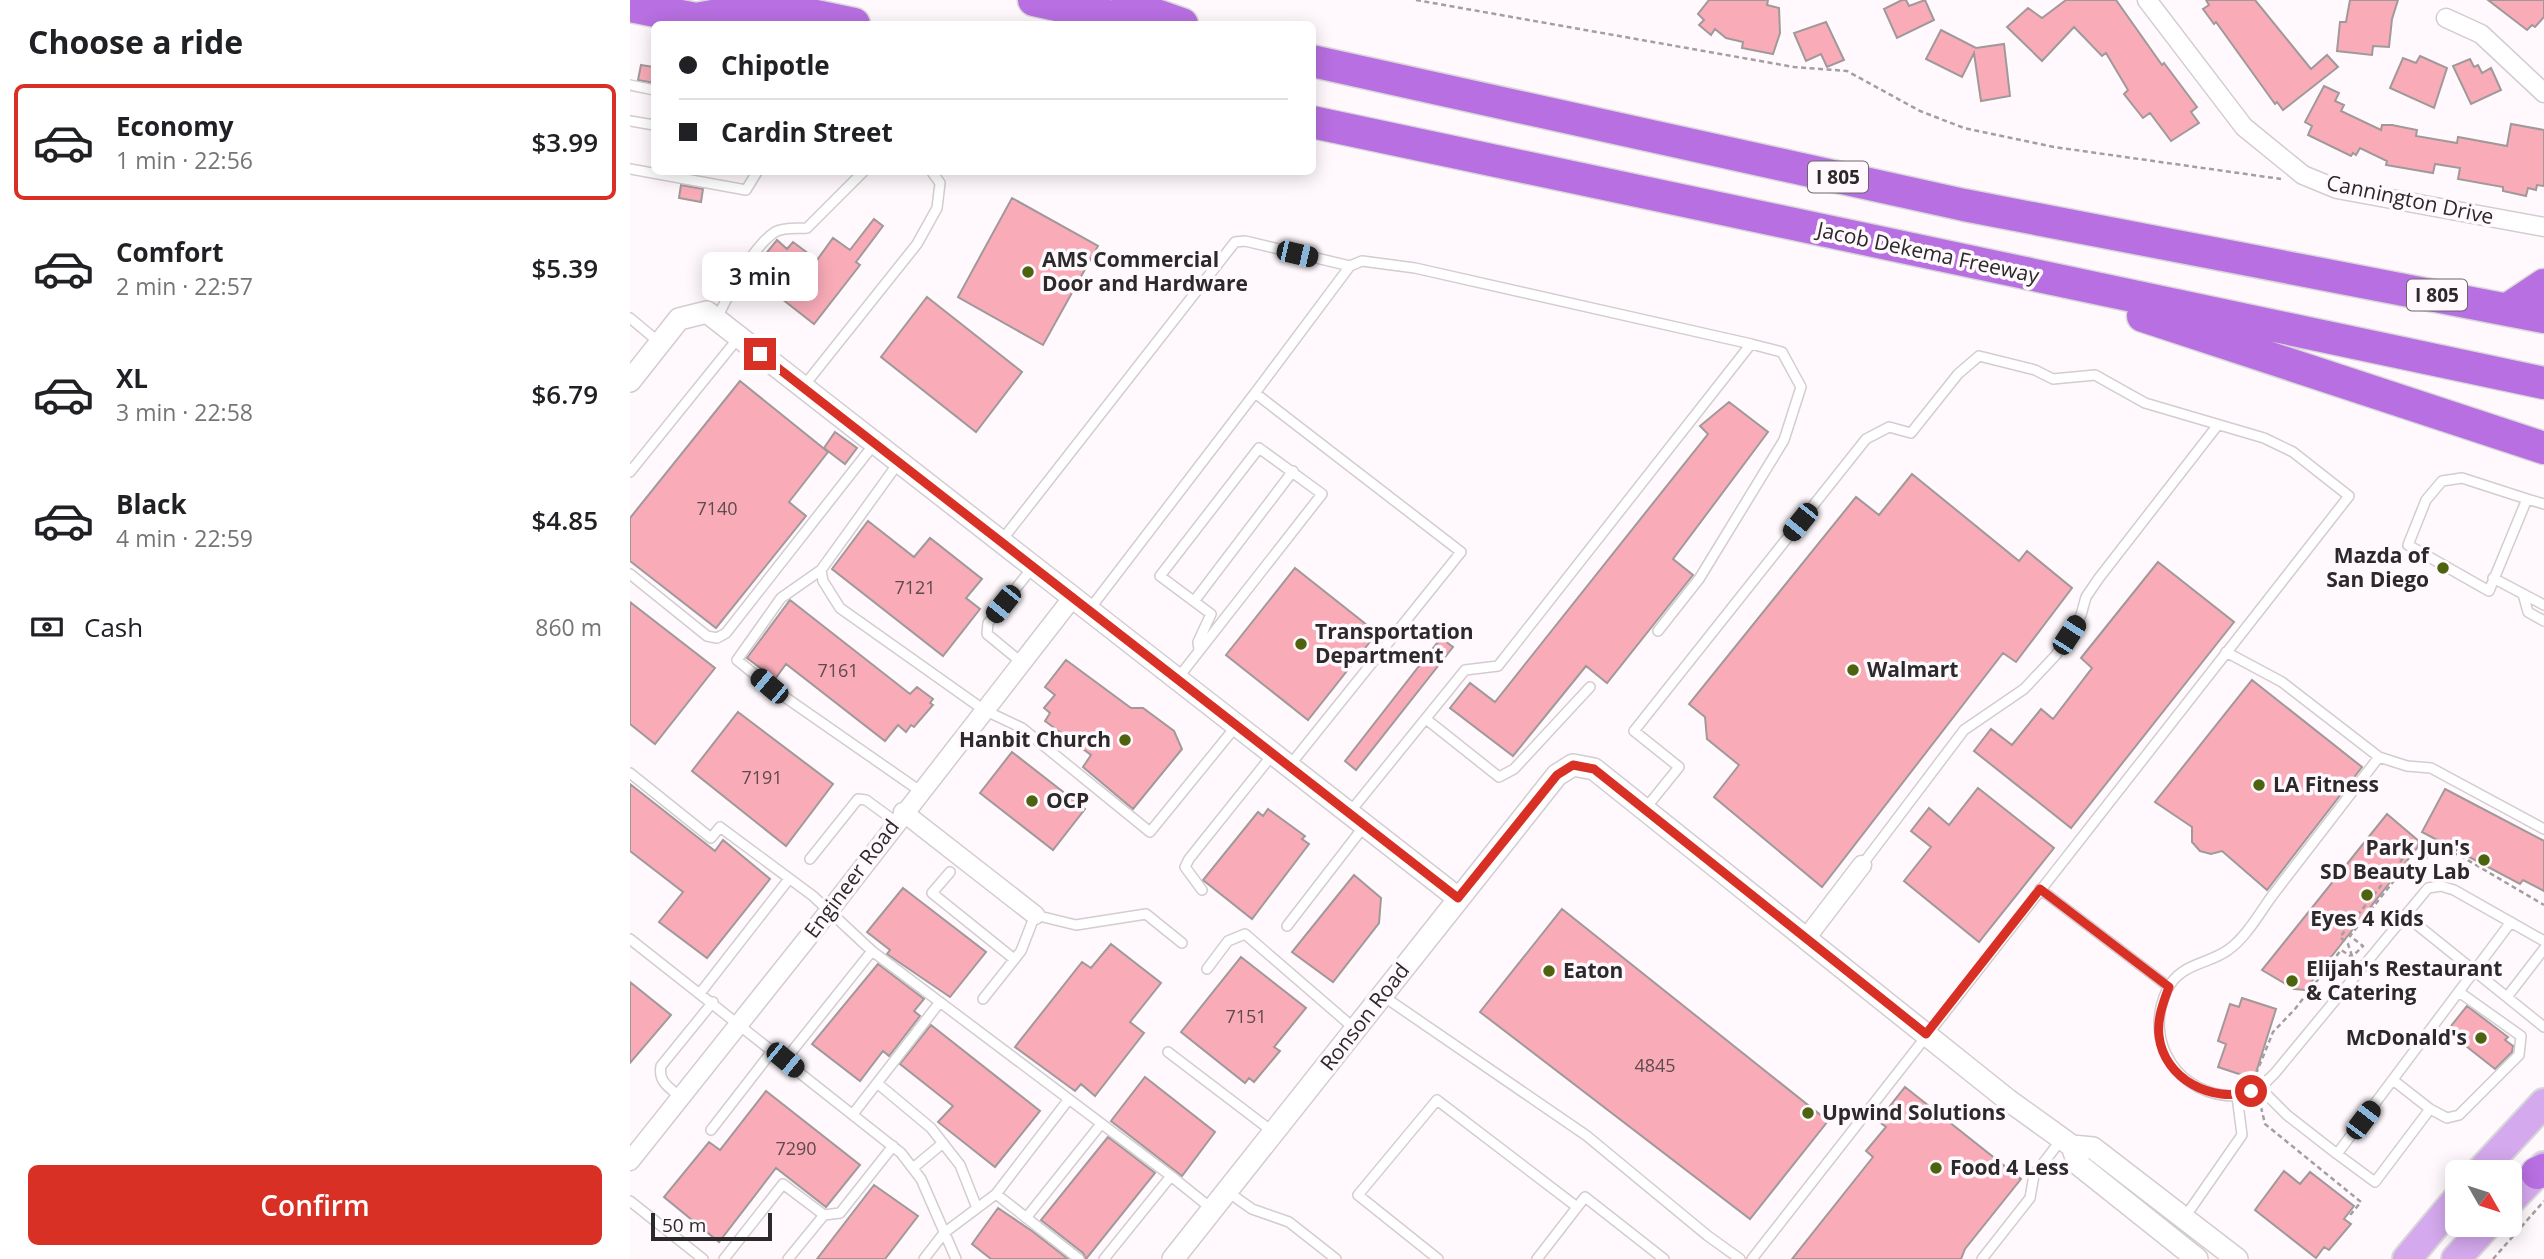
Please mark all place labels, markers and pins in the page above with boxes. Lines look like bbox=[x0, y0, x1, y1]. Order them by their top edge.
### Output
place label: AMS Commercial Door and Hardware bbox=[1042, 245, 1248, 297]
marker: AMS Commercial Door and Hardware bbox=[1020, 264, 1036, 280]
place label: Mazda of San Diego bbox=[2326, 541, 2431, 593]
marker: Mazda of San Diego bbox=[2435, 560, 2451, 576]
place label: Transportation Department bbox=[1315, 617, 1474, 669]
marker: Transportation Department bbox=[1293, 636, 1309, 652]
place label: Walmart bbox=[1867, 655, 1958, 683]
marker: Walmart bbox=[1845, 662, 1861, 678]
place label: Hanbit Church bbox=[959, 725, 1111, 753]
marker: Hanbit Church bbox=[1117, 732, 1133, 748]
place label: LA Fitness bbox=[2273, 770, 2379, 798]
marker: LA Fitness bbox=[2251, 777, 2267, 793]
place label: OCP bbox=[1046, 786, 1089, 814]
marker: OCP bbox=[1024, 793, 1040, 809]
place label: Park Jun's SD Beauty Lab bbox=[2320, 833, 2470, 885]
marker: Park Jun's SD Beauty Lab bbox=[2476, 852, 2492, 868]
marker: Eyes 4 Kids bbox=[2359, 887, 2375, 903]
place label: Eyes 4 Kids bbox=[2310, 904, 2424, 932]
place label: Elijah's Restaurant & Catering bbox=[2306, 954, 2502, 1006]
place label: Eaton bbox=[1563, 956, 1623, 984]
marker: Eaton bbox=[1541, 963, 1557, 979]
marker: Elijah's Restaurant & Catering bbox=[2284, 973, 2300, 989]
place label: McDonald's bbox=[2346, 1023, 2467, 1051]
marker: McDonald's bbox=[2473, 1030, 2489, 1046]
place label: Upwind Solutions bbox=[1822, 1098, 2006, 1126]
marker: Upwind Solutions bbox=[1800, 1105, 1816, 1121]
place label: Food 4 Less bbox=[1950, 1153, 2069, 1181]
marker: Food 4 Less bbox=[1928, 1160, 1944, 1176]

